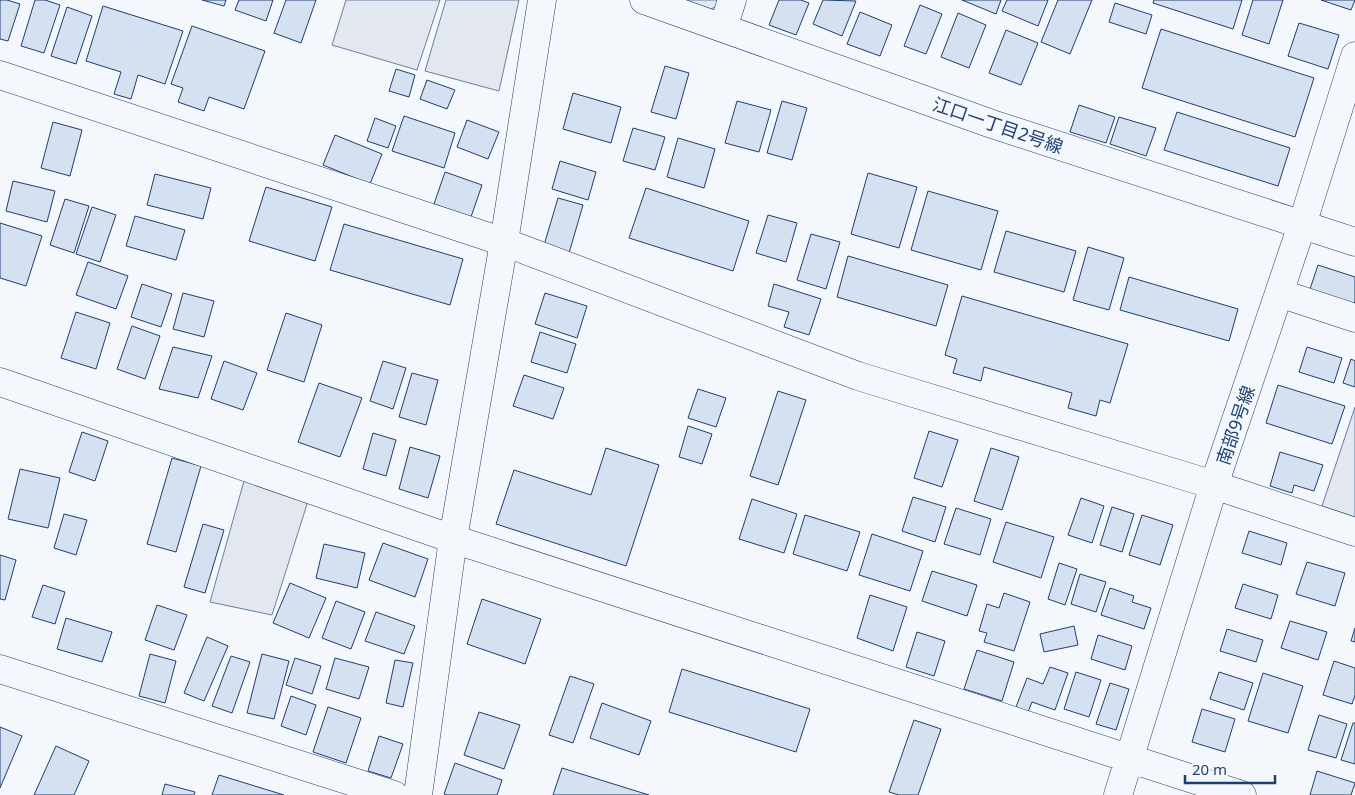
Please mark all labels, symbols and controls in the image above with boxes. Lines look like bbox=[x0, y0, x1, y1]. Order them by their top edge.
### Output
street label: 江口一丁目2号線 bbox=[930, 91, 1066, 159]
street label: 南部9号線 bbox=[1210, 382, 1260, 468]
scale bar bbox=[1185, 752, 1275, 784]
text: 20 m bbox=[1192, 759, 1227, 779]

